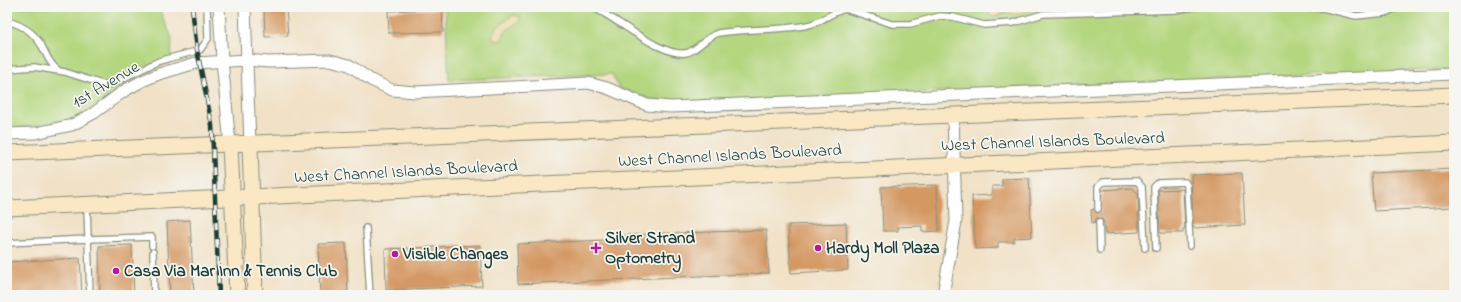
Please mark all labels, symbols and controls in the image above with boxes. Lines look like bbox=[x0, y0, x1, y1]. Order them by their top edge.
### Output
street label: 1st Avenue bbox=[67, 55, 145, 115]
street label: West Channel Islands Boulevard bbox=[941, 126, 1166, 158]
street label: West Channel Islands Boulevard bbox=[617, 138, 843, 174]
street label: West Channel Islands Boulevard bbox=[293, 154, 519, 190]
place label: Silver Strand Optometry bbox=[605, 226, 695, 273]
place label: Hardy Moll Plaza bbox=[826, 236, 939, 263]
place label: Visible Changes bbox=[402, 242, 509, 269]
marker: Silver Strand Optometry bbox=[590, 242, 602, 254]
marker: Hardy Moll Plaza bbox=[813, 243, 823, 253]
marker: Visible Changes bbox=[390, 249, 400, 259]
place label: Casa Via Mar Inn & Tennis Club bbox=[124, 259, 337, 284]
marker: Casa Via Mar Inn & Tennis Club bbox=[111, 266, 121, 276]

